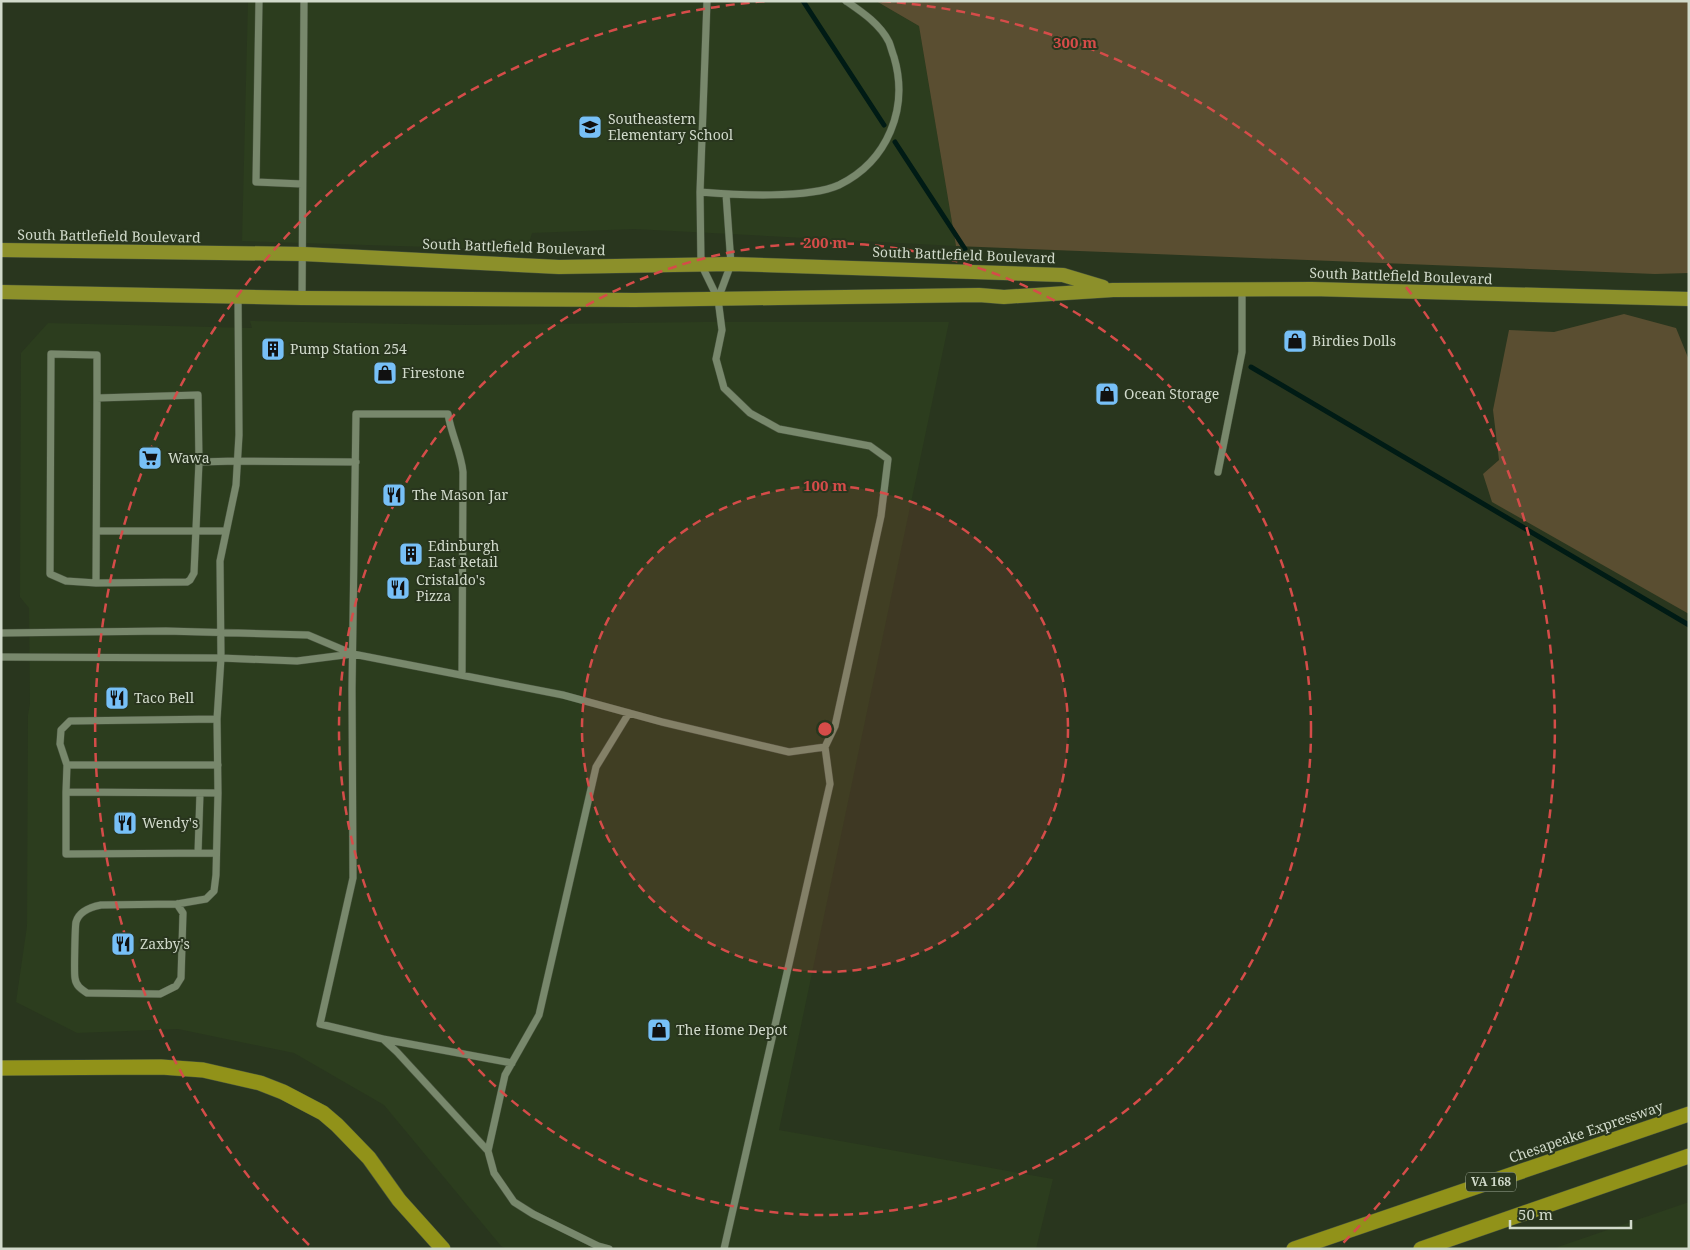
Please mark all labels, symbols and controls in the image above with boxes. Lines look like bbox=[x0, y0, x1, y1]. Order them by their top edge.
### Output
text: 300 m bbox=[1053, 32, 1097, 52]
place label: Southeastern Elementary School bbox=[608, 109, 734, 144]
school or university icon: Southeastern Elementary School bbox=[577, 114, 603, 140]
street label: South Battlefield Boulevard bbox=[17, 224, 201, 247]
text: 200 m bbox=[803, 232, 847, 252]
street label: South Battlefield Boulevard bbox=[422, 234, 606, 259]
street label: South Battlefield Boulevard bbox=[872, 242, 1056, 267]
street label: South Battlefield Boulevard bbox=[1309, 263, 1493, 288]
shop icon: Birdies Dolls bbox=[1282, 328, 1308, 354]
place label: Birdies Dolls bbox=[1312, 331, 1396, 350]
building icon: Pump Station 254 bbox=[260, 336, 286, 362]
place label: Pump Station 254 bbox=[290, 339, 407, 358]
shop icon: Firestone bbox=[372, 360, 398, 386]
place label: Firestone bbox=[402, 363, 465, 382]
shop icon: Ocean Storage bbox=[1094, 381, 1120, 407]
place label: Ocean Storage bbox=[1124, 384, 1219, 403]
supermarket icon: Wawa bbox=[137, 445, 163, 471]
place label: Wawa bbox=[168, 448, 210, 467]
text: 100 m bbox=[803, 475, 847, 495]
restaurant icon: The Mason Jar bbox=[381, 482, 407, 508]
place label: The Mason Jar bbox=[412, 485, 509, 504]
place label: Edinburgh East Retail bbox=[428, 536, 499, 571]
building icon: Edinburgh East Retail bbox=[398, 541, 424, 567]
place label: Cristaldo's Pizza bbox=[416, 570, 485, 605]
restaurant icon: Cristaldo's Pizza bbox=[385, 575, 411, 601]
restaurant icon: Taco Bell bbox=[104, 685, 130, 711]
place label: Taco Bell bbox=[134, 688, 195, 707]
centre of rings bbox=[816, 720, 834, 738]
restaurant icon: Wendy's bbox=[112, 810, 138, 836]
place label: Wendy's bbox=[142, 813, 198, 832]
restaurant icon: Zaxby's bbox=[110, 931, 136, 957]
place label: Zaxby's bbox=[140, 934, 190, 953]
shop icon: The Home Depot bbox=[646, 1017, 672, 1043]
place label: The Home Depot bbox=[676, 1020, 787, 1039]
street label: Chesapeake Expressway bbox=[1506, 1096, 1666, 1167]
road number: VA 168 bbox=[1466, 1172, 1516, 1192]
scale bar bbox=[1510, 1198, 1631, 1230]
text: 50 m bbox=[1518, 1204, 1553, 1224]

